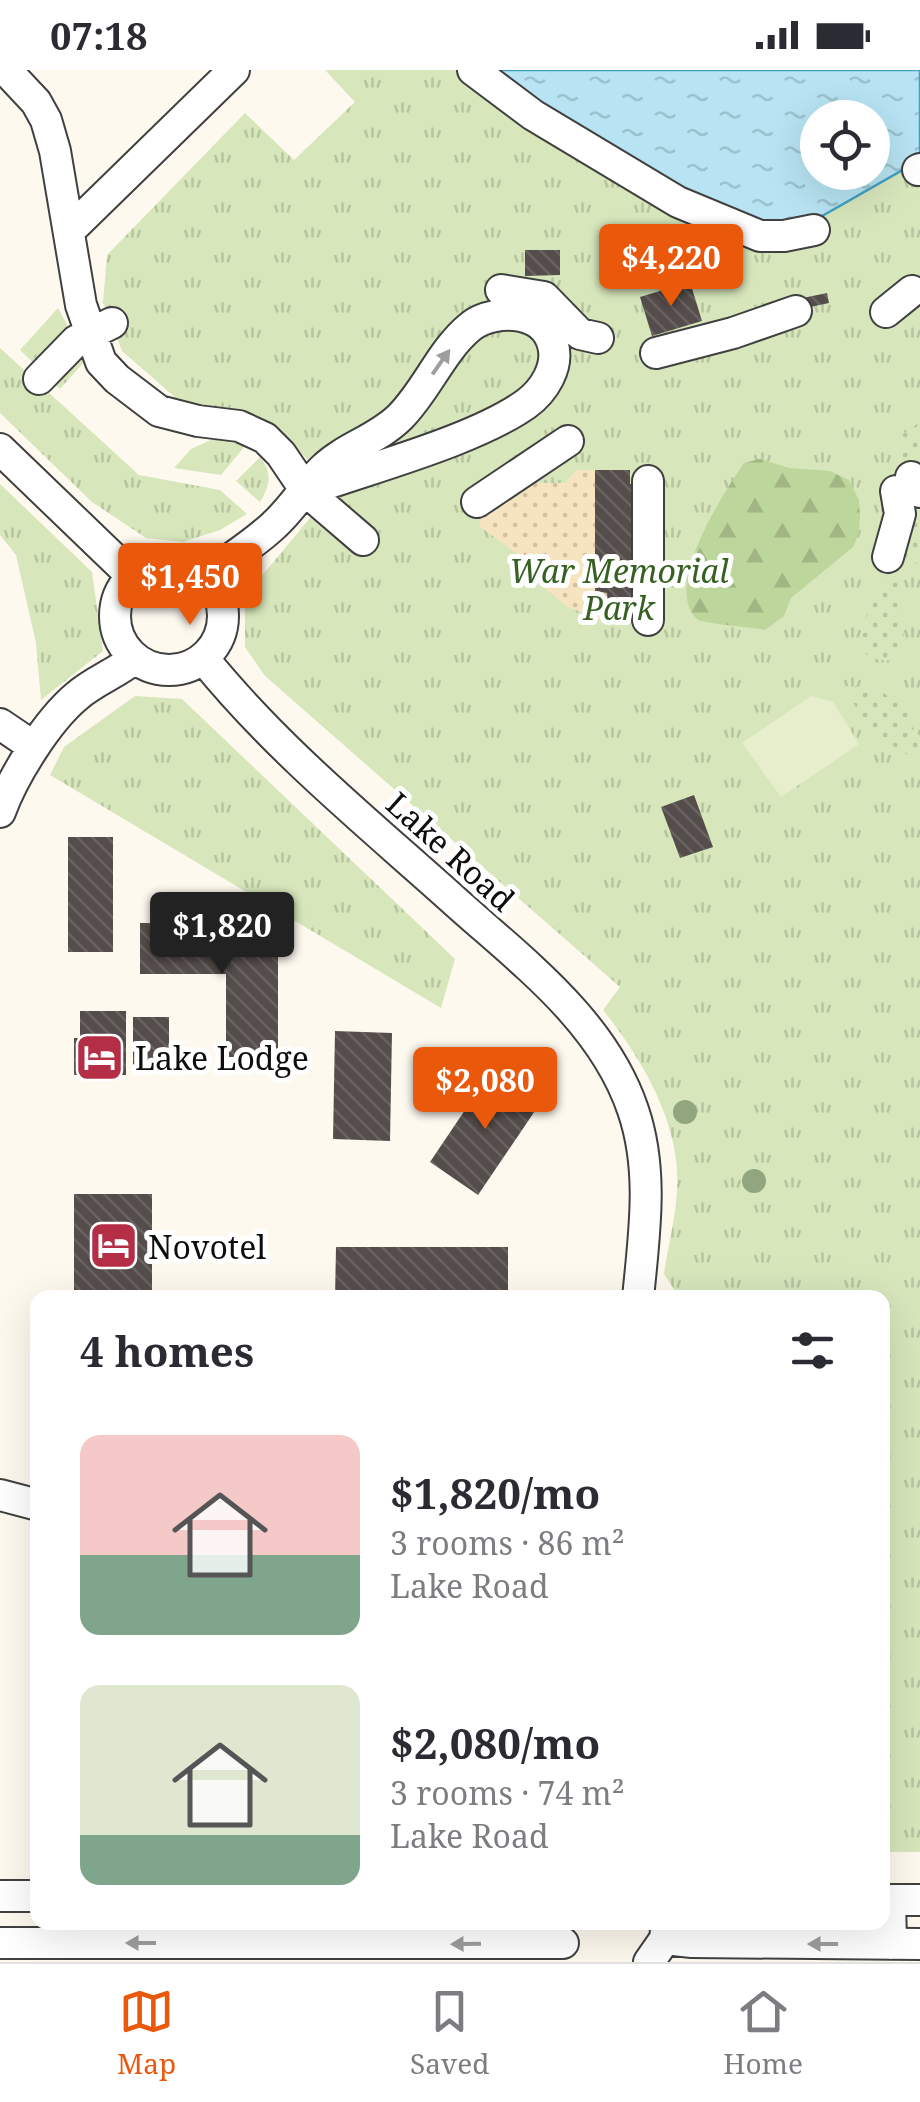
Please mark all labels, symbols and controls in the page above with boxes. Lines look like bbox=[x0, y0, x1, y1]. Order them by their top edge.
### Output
text: 07:18 bbox=[50, 9, 147, 61]
map controls bbox=[800, 100, 890, 190]
button: locate bbox=[800, 100, 890, 190]
pin: $4,220 bbox=[590, 224, 752, 309]
text: $4,220 bbox=[621, 235, 721, 278]
one-way arrow bbox=[430, 349, 450, 375]
pin: $1,450 bbox=[109, 543, 271, 628]
park label: War Memorial Park bbox=[509, 549, 729, 629]
text: $1,450 bbox=[140, 554, 240, 597]
street label: Lake Road bbox=[378, 782, 525, 920]
pin: $1,820 bbox=[141, 892, 303, 977]
text: $1,820 bbox=[172, 903, 272, 946]
hotel icon: Lake Lodge bbox=[74, 1031, 126, 1083]
place label: Lake Lodge bbox=[135, 1036, 309, 1079]
pin: $2,080 bbox=[404, 1047, 566, 1132]
text: $2,080 bbox=[435, 1058, 535, 1101]
hotel icon: Novotel bbox=[87, 1220, 139, 1272]
place label: Novotel bbox=[148, 1225, 266, 1268]
text: 4 homes bbox=[80, 1322, 254, 1379]
icon: filters bbox=[785, 1323, 840, 1378]
text: $1,820/mo bbox=[390, 1464, 600, 1521]
icon: home bbox=[160, 1475, 280, 1595]
text: 3 rooms · 86 m² bbox=[390, 1521, 625, 1564]
text: Lake Road bbox=[390, 1564, 549, 1607]
text: $2,080/mo bbox=[390, 1714, 600, 1771]
icon: home bbox=[160, 1725, 280, 1845]
text: 3 rooms · 74 m² bbox=[390, 1771, 625, 1814]
text: Lake Road bbox=[390, 1814, 549, 1857]
one-way arrow bbox=[125, 1935, 157, 1951]
one-way arrow bbox=[806, 1935, 838, 1951]
one-way arrow bbox=[449, 1936, 481, 1952]
tab: Map bbox=[117, 1984, 176, 2082]
tab: Saved bbox=[410, 1984, 489, 2082]
tab: Home bbox=[723, 1984, 803, 2082]

